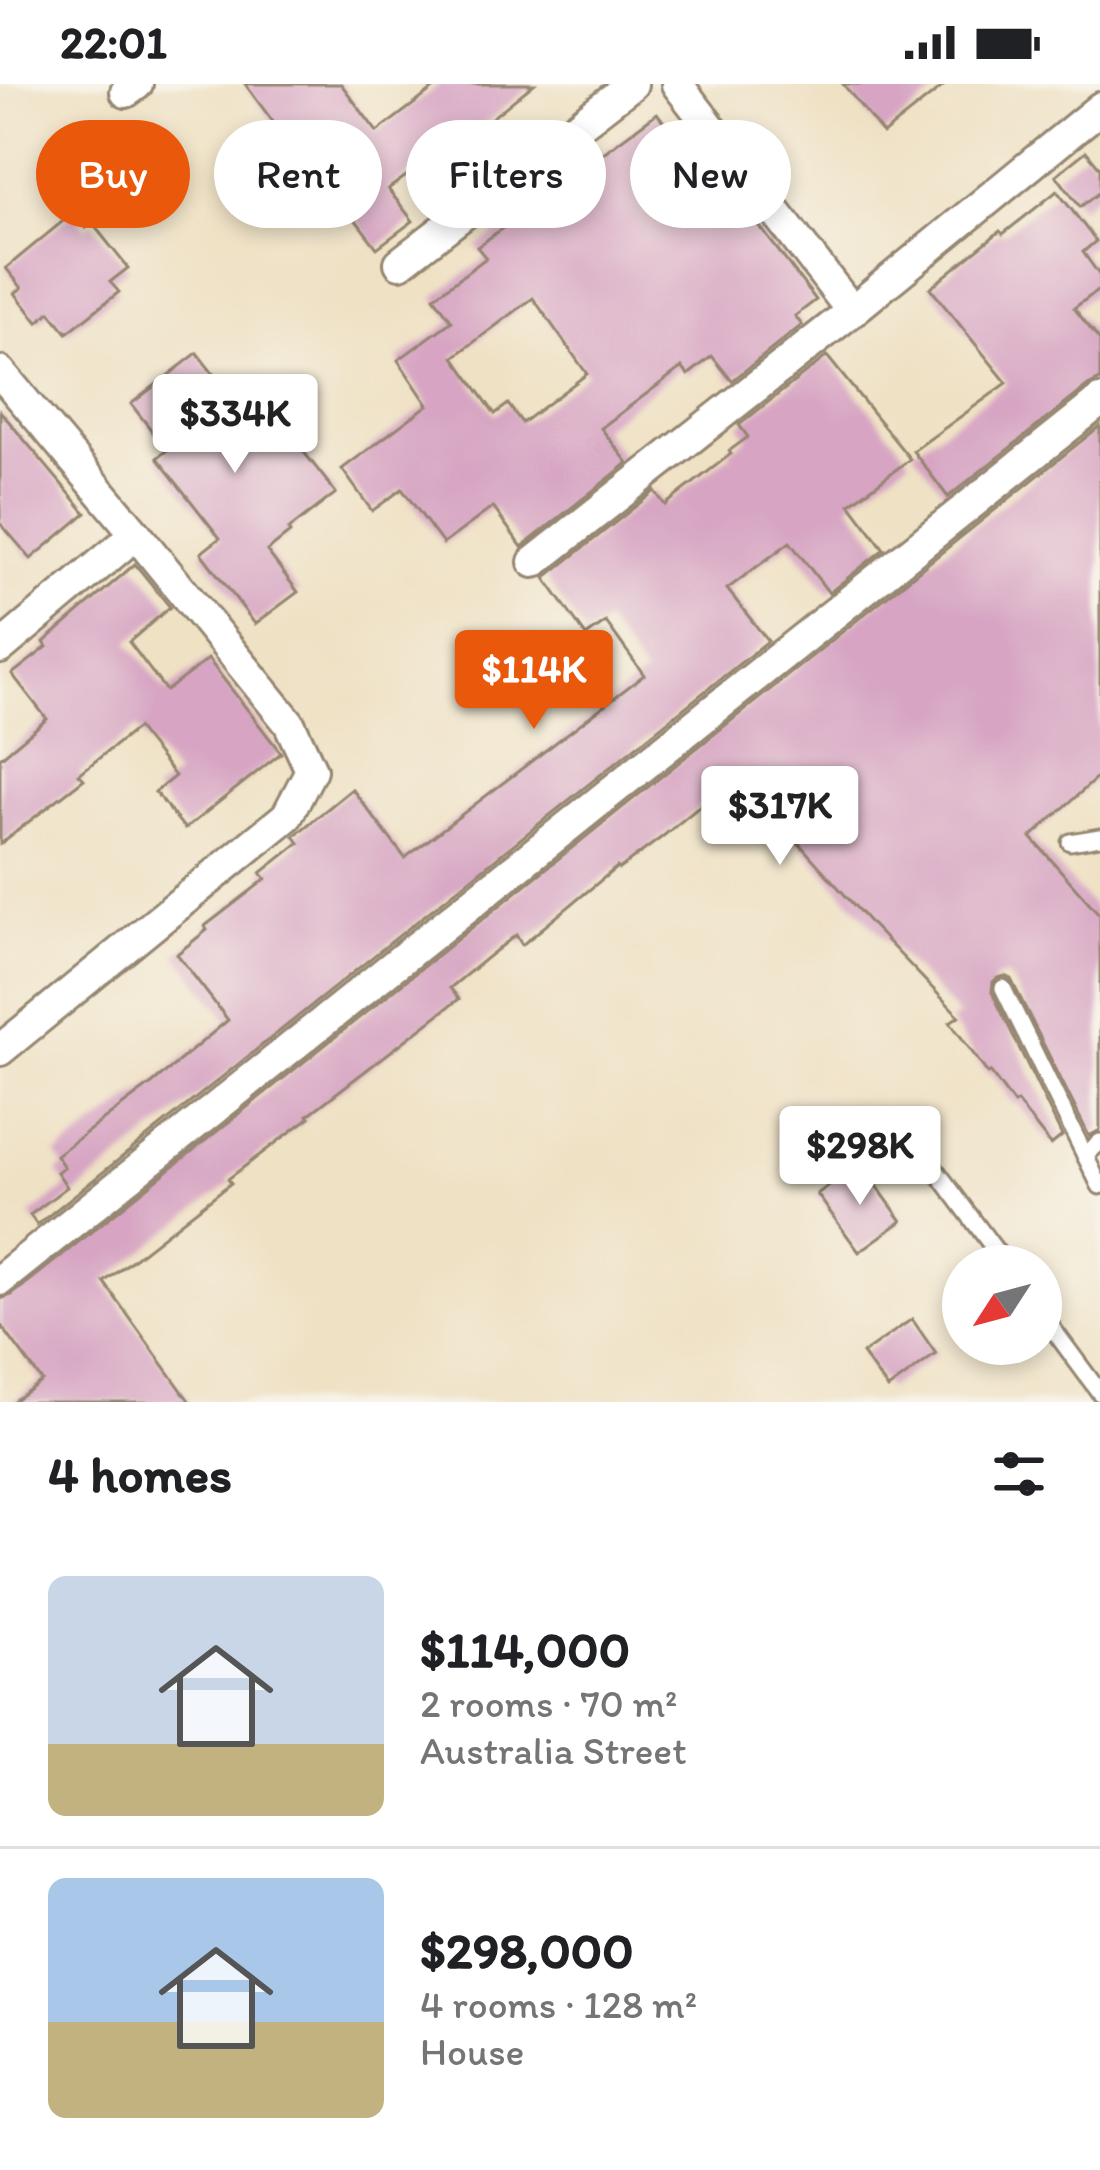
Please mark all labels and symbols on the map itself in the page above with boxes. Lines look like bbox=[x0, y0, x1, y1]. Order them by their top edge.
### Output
pin: $334K bbox=[151, 374, 319, 476]
pin: $114K bbox=[450, 630, 618, 732]
pin: $317K bbox=[696, 766, 864, 868]
pin: $298K bbox=[776, 1106, 944, 1208]
north arrow bbox=[942, 1245, 1062, 1365]

